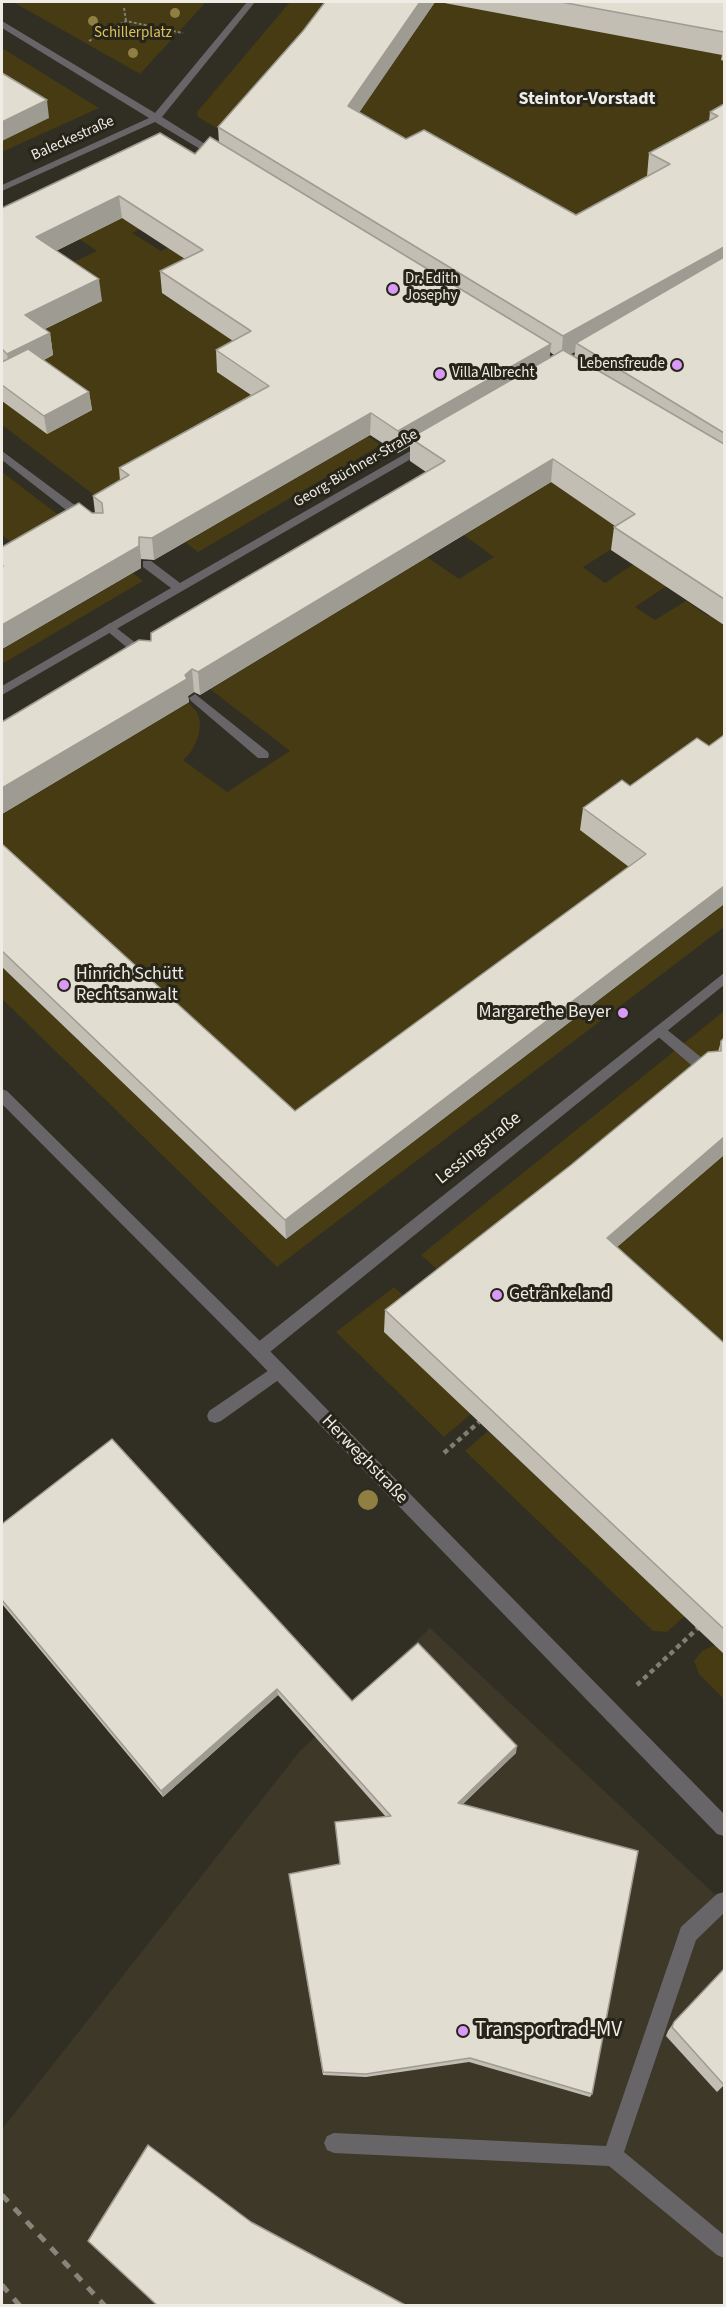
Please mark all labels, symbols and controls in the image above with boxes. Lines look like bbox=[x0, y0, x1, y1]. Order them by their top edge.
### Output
park label: Schillerplatz bbox=[94, 25, 172, 43]
district label: Steintor-Vorstadt bbox=[518, 89, 656, 111]
street label: Baleckestraße bbox=[29, 113, 117, 165]
place label: Dr. Edith Josephy bbox=[405, 271, 458, 306]
marker: Dr. Edith Josephy bbox=[386, 282, 400, 296]
place label: Lebensfreude bbox=[579, 356, 665, 374]
marker: Lebensfreude bbox=[670, 358, 684, 372]
place label: Villa Albrecht bbox=[452, 365, 534, 383]
marker: Villa Albrecht bbox=[433, 367, 447, 381]
street label: Georg-Büchner-Straße bbox=[291, 426, 421, 512]
place label: Hinrich Schütt Rechtsanwalt bbox=[76, 964, 183, 1006]
marker: Hinrich Schütt Rechtsanwalt bbox=[57, 978, 71, 992]
place label: Margarethe Beyer bbox=[479, 1002, 611, 1024]
marker: Margarethe Beyer bbox=[616, 1006, 630, 1020]
street label: Lessingstraße bbox=[432, 1108, 526, 1190]
place label: Getränkeland bbox=[509, 1284, 611, 1306]
marker: Getränkeland bbox=[490, 1288, 504, 1302]
street label: Herweghstraße bbox=[316, 1411, 412, 1509]
place label: Transportrad-MV bbox=[475, 2018, 622, 2044]
marker: Transportrad-MV bbox=[456, 2024, 470, 2038]

